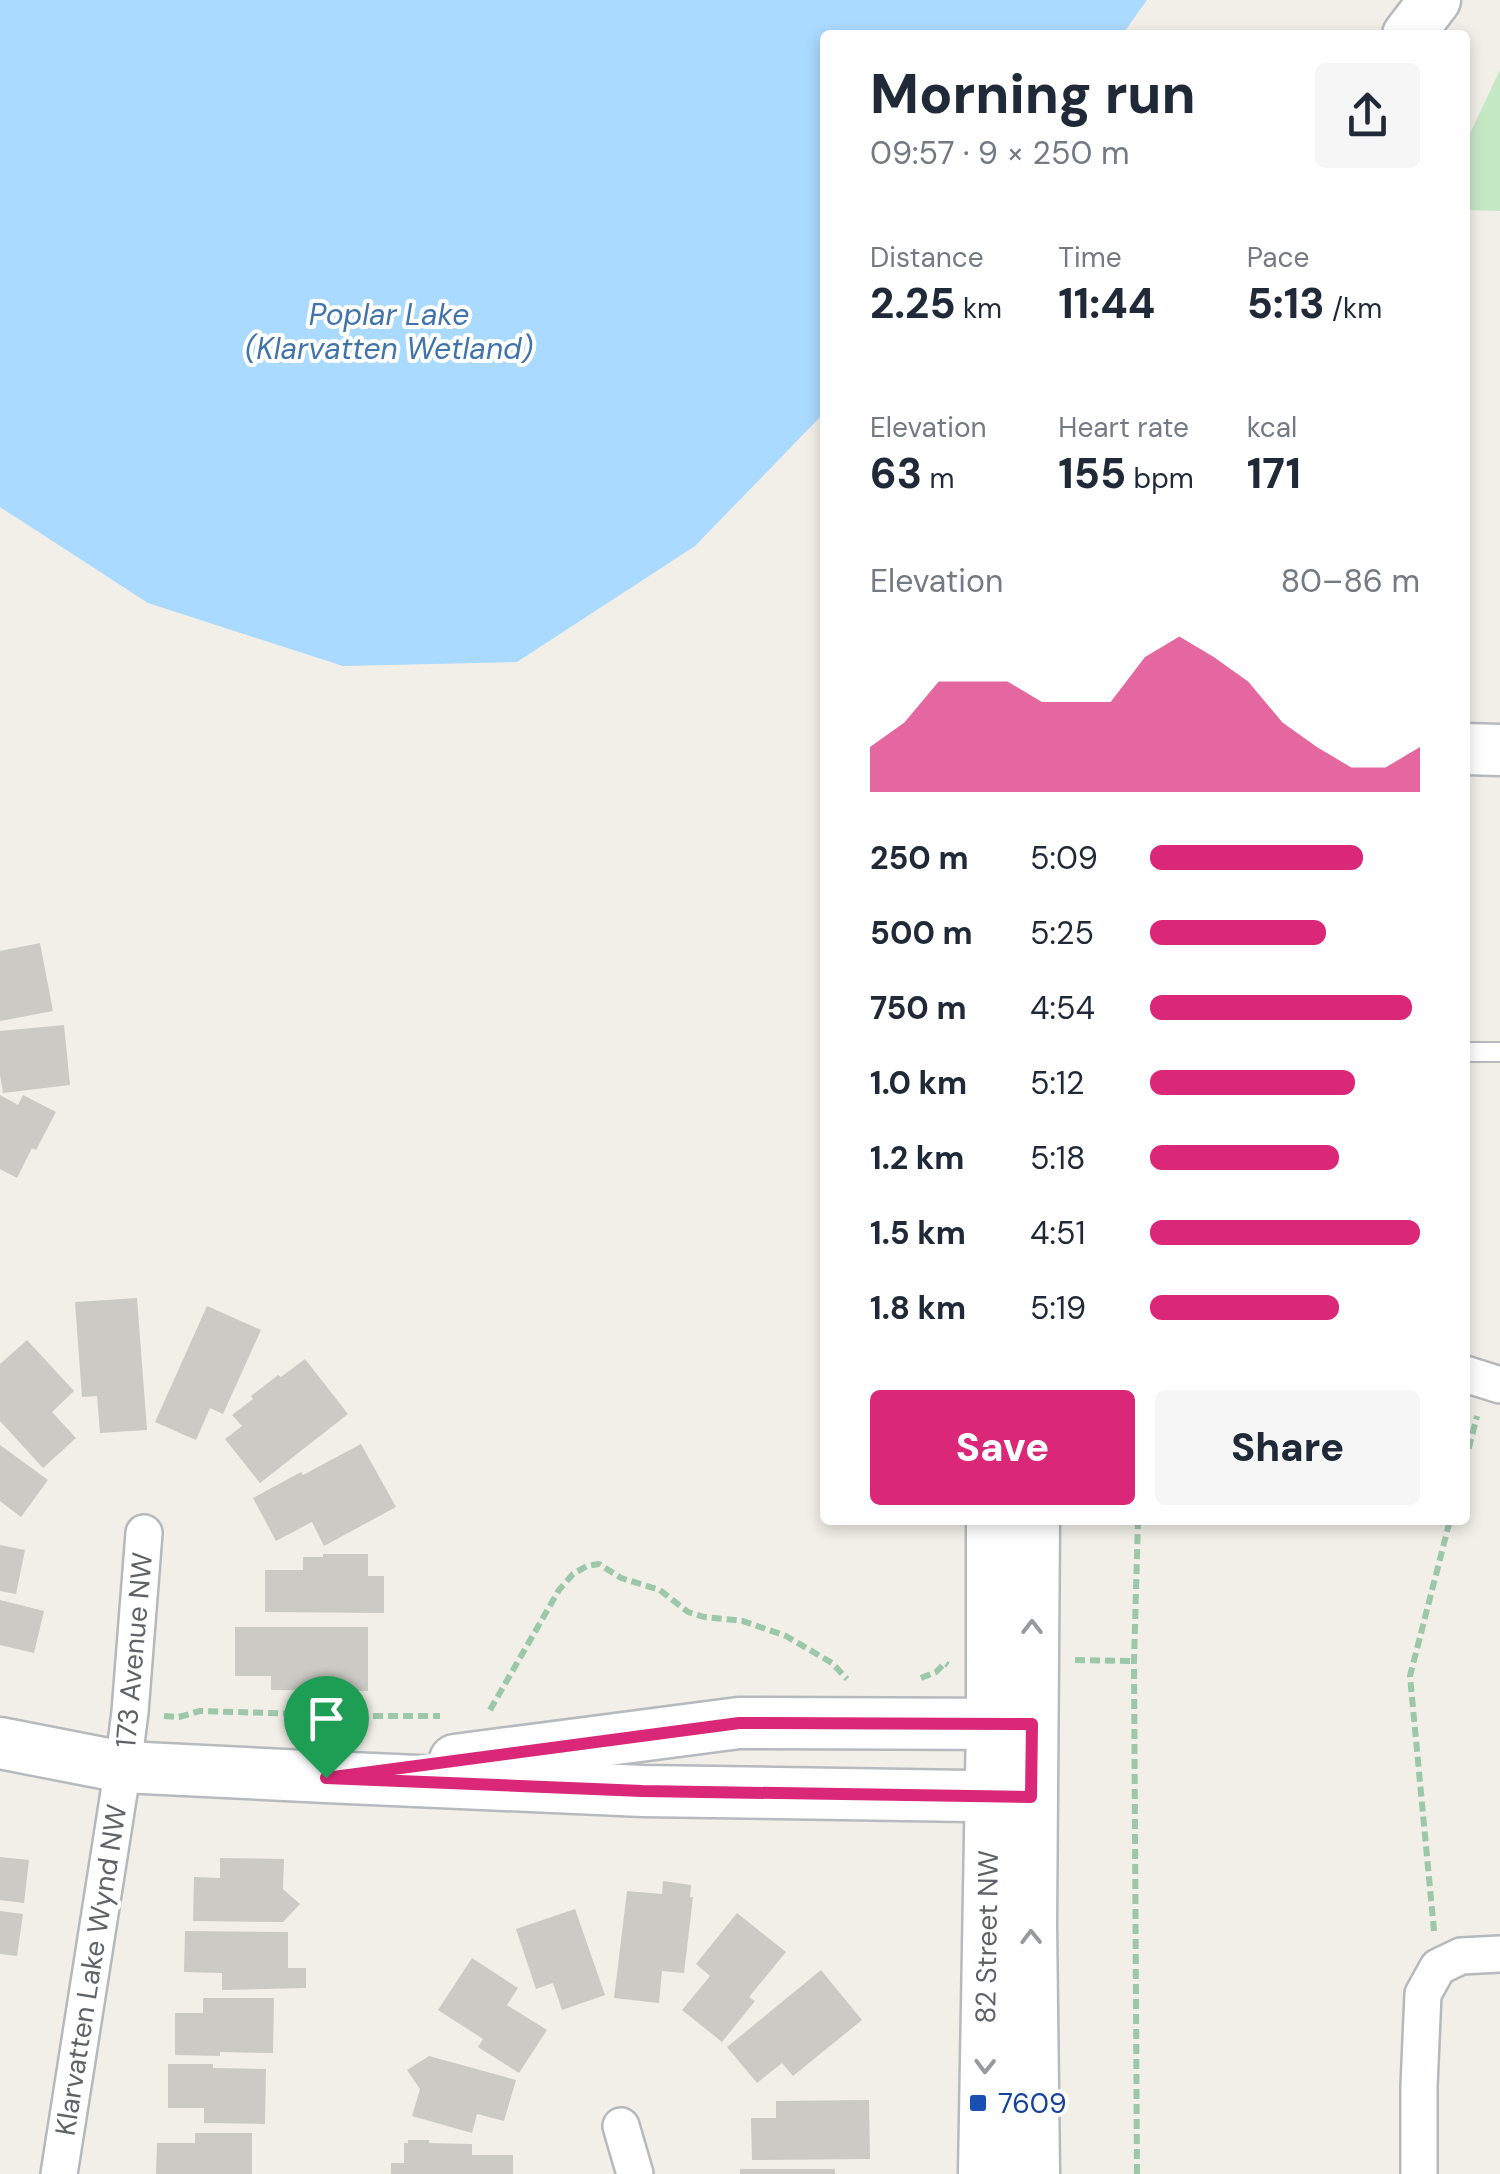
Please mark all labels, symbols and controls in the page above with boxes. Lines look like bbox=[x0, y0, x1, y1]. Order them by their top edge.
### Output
text: Morning run bbox=[870, 58, 1196, 130]
button: share bbox=[1315, 63, 1420, 168]
text: 09:57 · 9 × 250 m bbox=[870, 132, 1129, 174]
text: Distance bbox=[870, 239, 984, 276]
text: Time bbox=[1058, 239, 1122, 276]
text: Pace bbox=[1247, 239, 1309, 276]
text: 2.25 bbox=[870, 276, 956, 331]
text: 11:44 bbox=[1058, 276, 1155, 331]
text: 5:13 bbox=[1247, 276, 1325, 331]
text: km bbox=[956, 290, 1002, 327]
text: /km bbox=[1325, 290, 1382, 327]
water label: Poplar Lake (Klarvatten Wetland) bbox=[245, 295, 533, 368]
text: Elevation bbox=[870, 409, 987, 446]
text: Heart rate bbox=[1058, 409, 1189, 446]
text: kcal bbox=[1247, 409, 1297, 446]
text: 63 bbox=[870, 446, 922, 501]
text: 155 bbox=[1058, 446, 1126, 501]
text: 171 bbox=[1247, 446, 1301, 501]
text: m bbox=[922, 460, 954, 497]
text: bpm bbox=[1126, 460, 1194, 497]
text: Elevation bbox=[870, 560, 1003, 602]
text: 80–86 m bbox=[1281, 560, 1420, 602]
text: 250 m bbox=[870, 837, 969, 879]
text: 5:09 bbox=[1030, 837, 1098, 879]
text: 500 m bbox=[870, 912, 973, 954]
text: 5:25 bbox=[1030, 912, 1094, 954]
text: 750 m bbox=[870, 987, 967, 1029]
text: 4:54 bbox=[1030, 987, 1095, 1029]
text: 1.0 km bbox=[870, 1062, 967, 1104]
text: 5:12 bbox=[1030, 1062, 1084, 1104]
text: 1.2 km bbox=[870, 1137, 964, 1179]
text: 5:18 bbox=[1030, 1137, 1085, 1179]
text: 1.5 km bbox=[870, 1212, 966, 1254]
text: 4:51 bbox=[1030, 1212, 1085, 1254]
text: 1.8 km bbox=[870, 1287, 966, 1329]
text: 5:19 bbox=[1030, 1287, 1086, 1329]
button: Save bbox=[870, 1390, 1135, 1505]
button: Share bbox=[1155, 1390, 1420, 1505]
street label: 173 Avenue NW bbox=[107, 1551, 161, 1749]
one-way arrow bbox=[1021, 1618, 1043, 1634]
pin bbox=[284, 1676, 369, 1779]
icon: arrive bbox=[299, 1691, 354, 1746]
street label: Klarvatten Lake Wynd NW bbox=[47, 1802, 135, 2138]
street label: 82 Street NW bbox=[967, 1850, 1007, 2024]
one-way arrow bbox=[1020, 1928, 1042, 1944]
one-way arrow bbox=[975, 2058, 996, 2074]
place label: 7609 bbox=[998, 2085, 1067, 2122]
marker: 7609 bbox=[967, 2092, 989, 2114]

